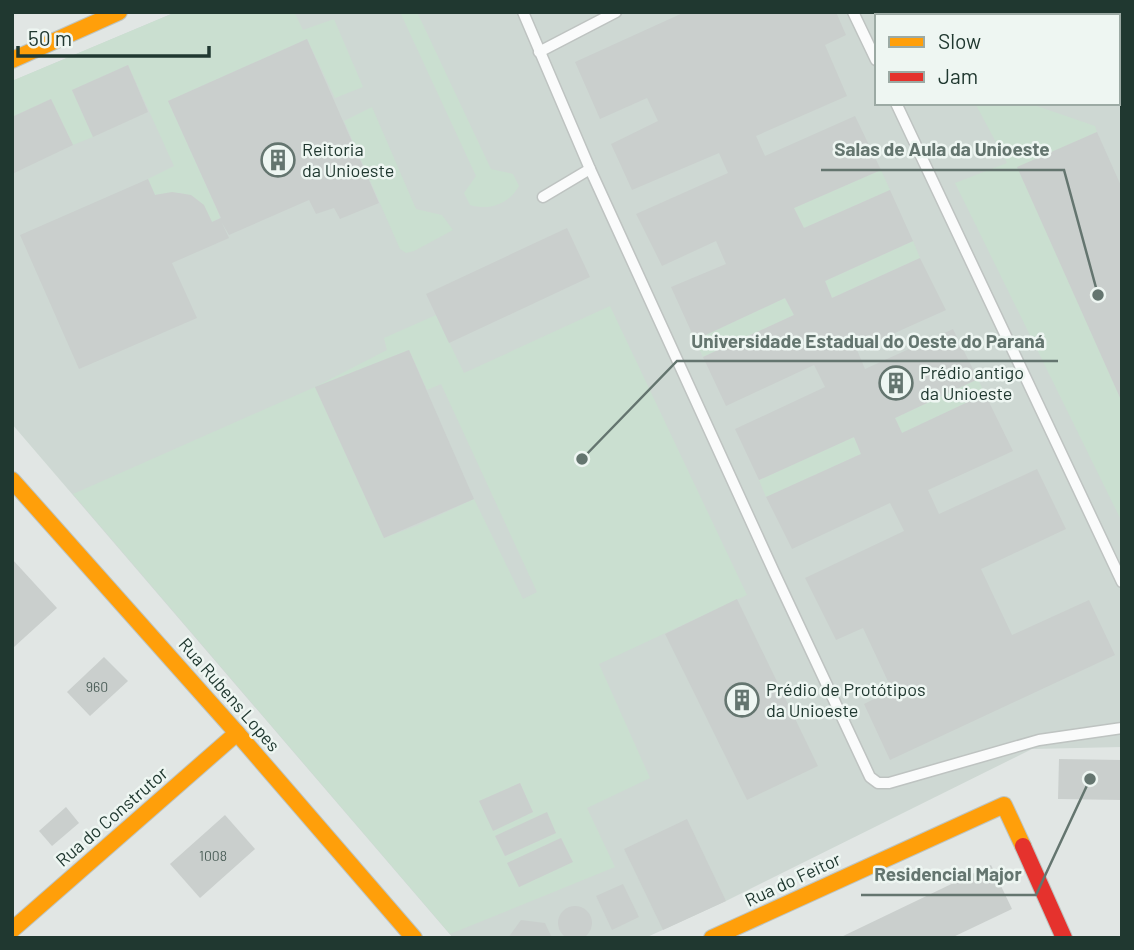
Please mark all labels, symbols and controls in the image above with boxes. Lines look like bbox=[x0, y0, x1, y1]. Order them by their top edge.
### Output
scale bar bbox=[18, 14, 208, 58]
legend bbox=[875, 14, 1120, 105]
text: 50 m bbox=[28, 25, 72, 50]
text: Slow bbox=[938, 28, 981, 53]
text: Jam bbox=[938, 63, 978, 88]
callout: Salas de Aula da Unioeste bbox=[821, 130, 1064, 170]
text: Salas de Aula da Unioeste bbox=[834, 137, 1050, 160]
place label: Reitoria da Unioeste bbox=[302, 138, 394, 181]
building icon: Reitoria da Unioeste bbox=[259, 141, 297, 179]
callout: Universidade Estadual do Oeste do Paraná bbox=[677, 321, 1058, 361]
text: Universidade Estadual do Oeste do Paraná bbox=[691, 329, 1045, 352]
place label: Prédio antigo da Unioeste bbox=[920, 361, 1024, 404]
building icon: Prédio antigo da Unioeste bbox=[877, 364, 915, 402]
street label: Rua Rubens Lopes bbox=[174, 633, 285, 756]
house number: 960 bbox=[86, 678, 108, 695]
place label: Prédio de Protótipos da Unioeste bbox=[766, 678, 926, 721]
building icon: Prédio de Protótipos da Unioeste bbox=[723, 681, 761, 719]
street label: Rua do Construtor bbox=[51, 761, 172, 871]
house number: 1008 bbox=[199, 847, 227, 864]
street label: Rua do Feitor bbox=[741, 847, 844, 911]
callout: Residencial Major bbox=[861, 855, 1036, 895]
text: Residencial Major bbox=[874, 862, 1022, 885]

